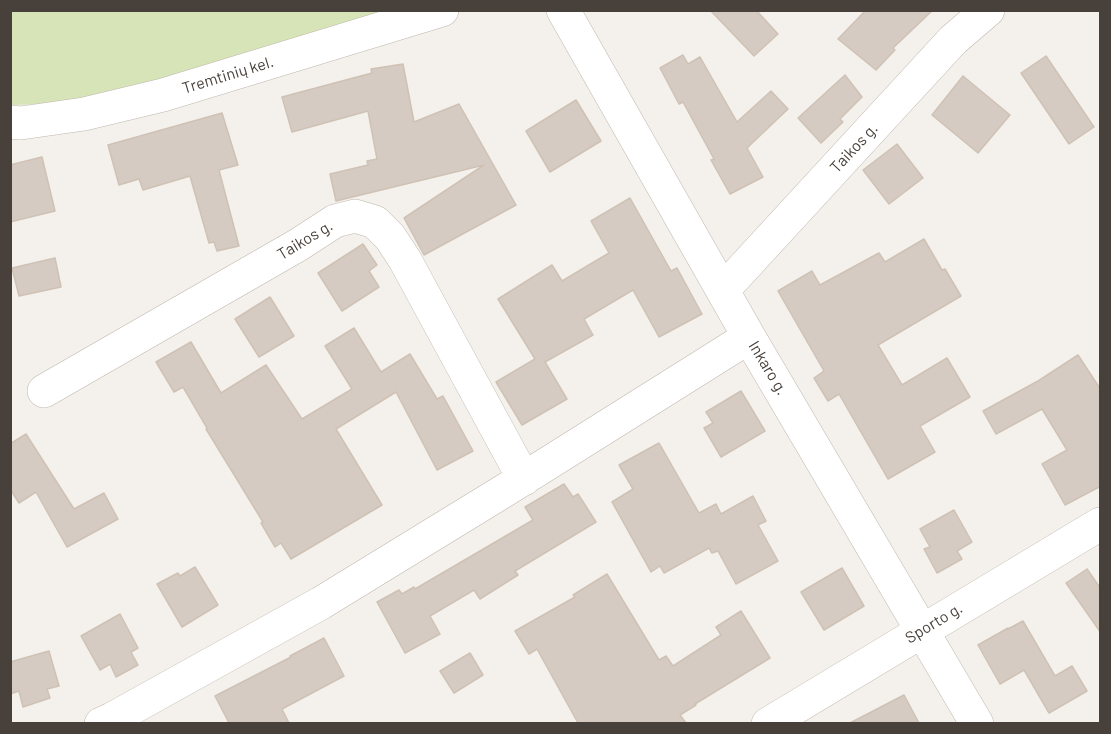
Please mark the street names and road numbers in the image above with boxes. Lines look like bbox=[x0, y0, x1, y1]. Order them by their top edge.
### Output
street label: Tremtinių kel. bbox=[180, 52, 276, 98]
street label: Taikos g. bbox=[826, 119, 882, 177]
street label: Taikos g. bbox=[274, 216, 336, 264]
street label: Inkaro g. bbox=[744, 338, 792, 398]
street label: Sporto g. bbox=[902, 598, 966, 648]

